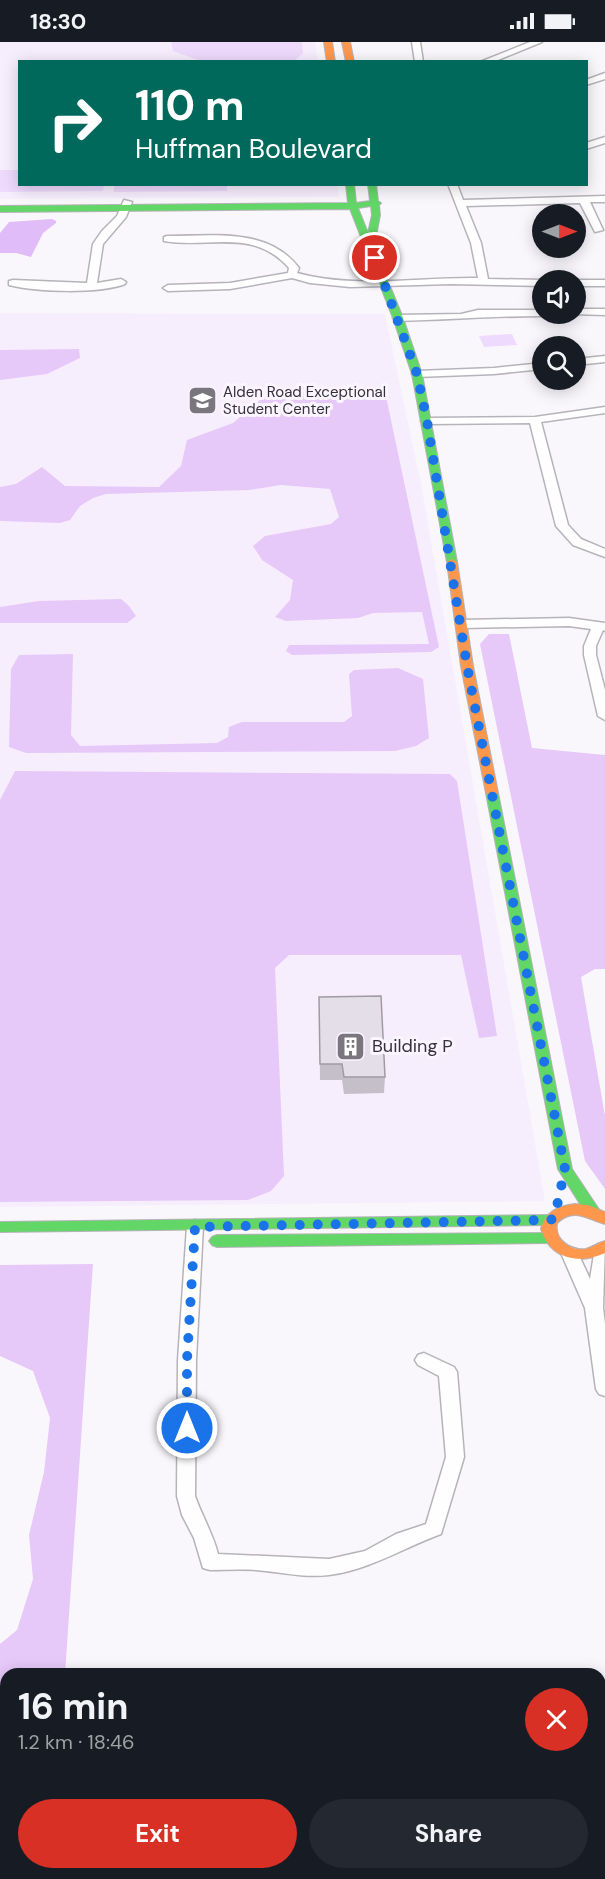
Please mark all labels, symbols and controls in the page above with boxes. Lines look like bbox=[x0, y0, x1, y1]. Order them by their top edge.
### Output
text: 18:30 bbox=[30, 7, 86, 36]
text: 110 m bbox=[135, 78, 245, 133]
icon: right bbox=[36, 84, 114, 162]
text: Huffman Boulevard bbox=[135, 131, 372, 166]
north arrow bbox=[532, 204, 586, 258]
map controls bbox=[532, 204, 586, 390]
pin bbox=[349, 232, 400, 283]
icon: arrive bbox=[358, 241, 391, 274]
button: sound bbox=[532, 270, 586, 324]
button: search bbox=[532, 336, 586, 390]
place label: Alden Road Exceptional Student Center bbox=[223, 382, 386, 419]
school or university icon: Alden Road Exceptional Student Center bbox=[186, 385, 218, 417]
building icon: Building P bbox=[335, 1030, 367, 1062]
place label: Building P bbox=[372, 1034, 453, 1058]
position arrow bbox=[155, 1396, 219, 1460]
text: 16 min bbox=[18, 1683, 128, 1730]
button: close bbox=[525, 1688, 588, 1751]
text: 1.2 km · 18:46 bbox=[18, 1729, 135, 1755]
button: Exit bbox=[18, 1799, 297, 1868]
button: Share bbox=[309, 1799, 588, 1868]

